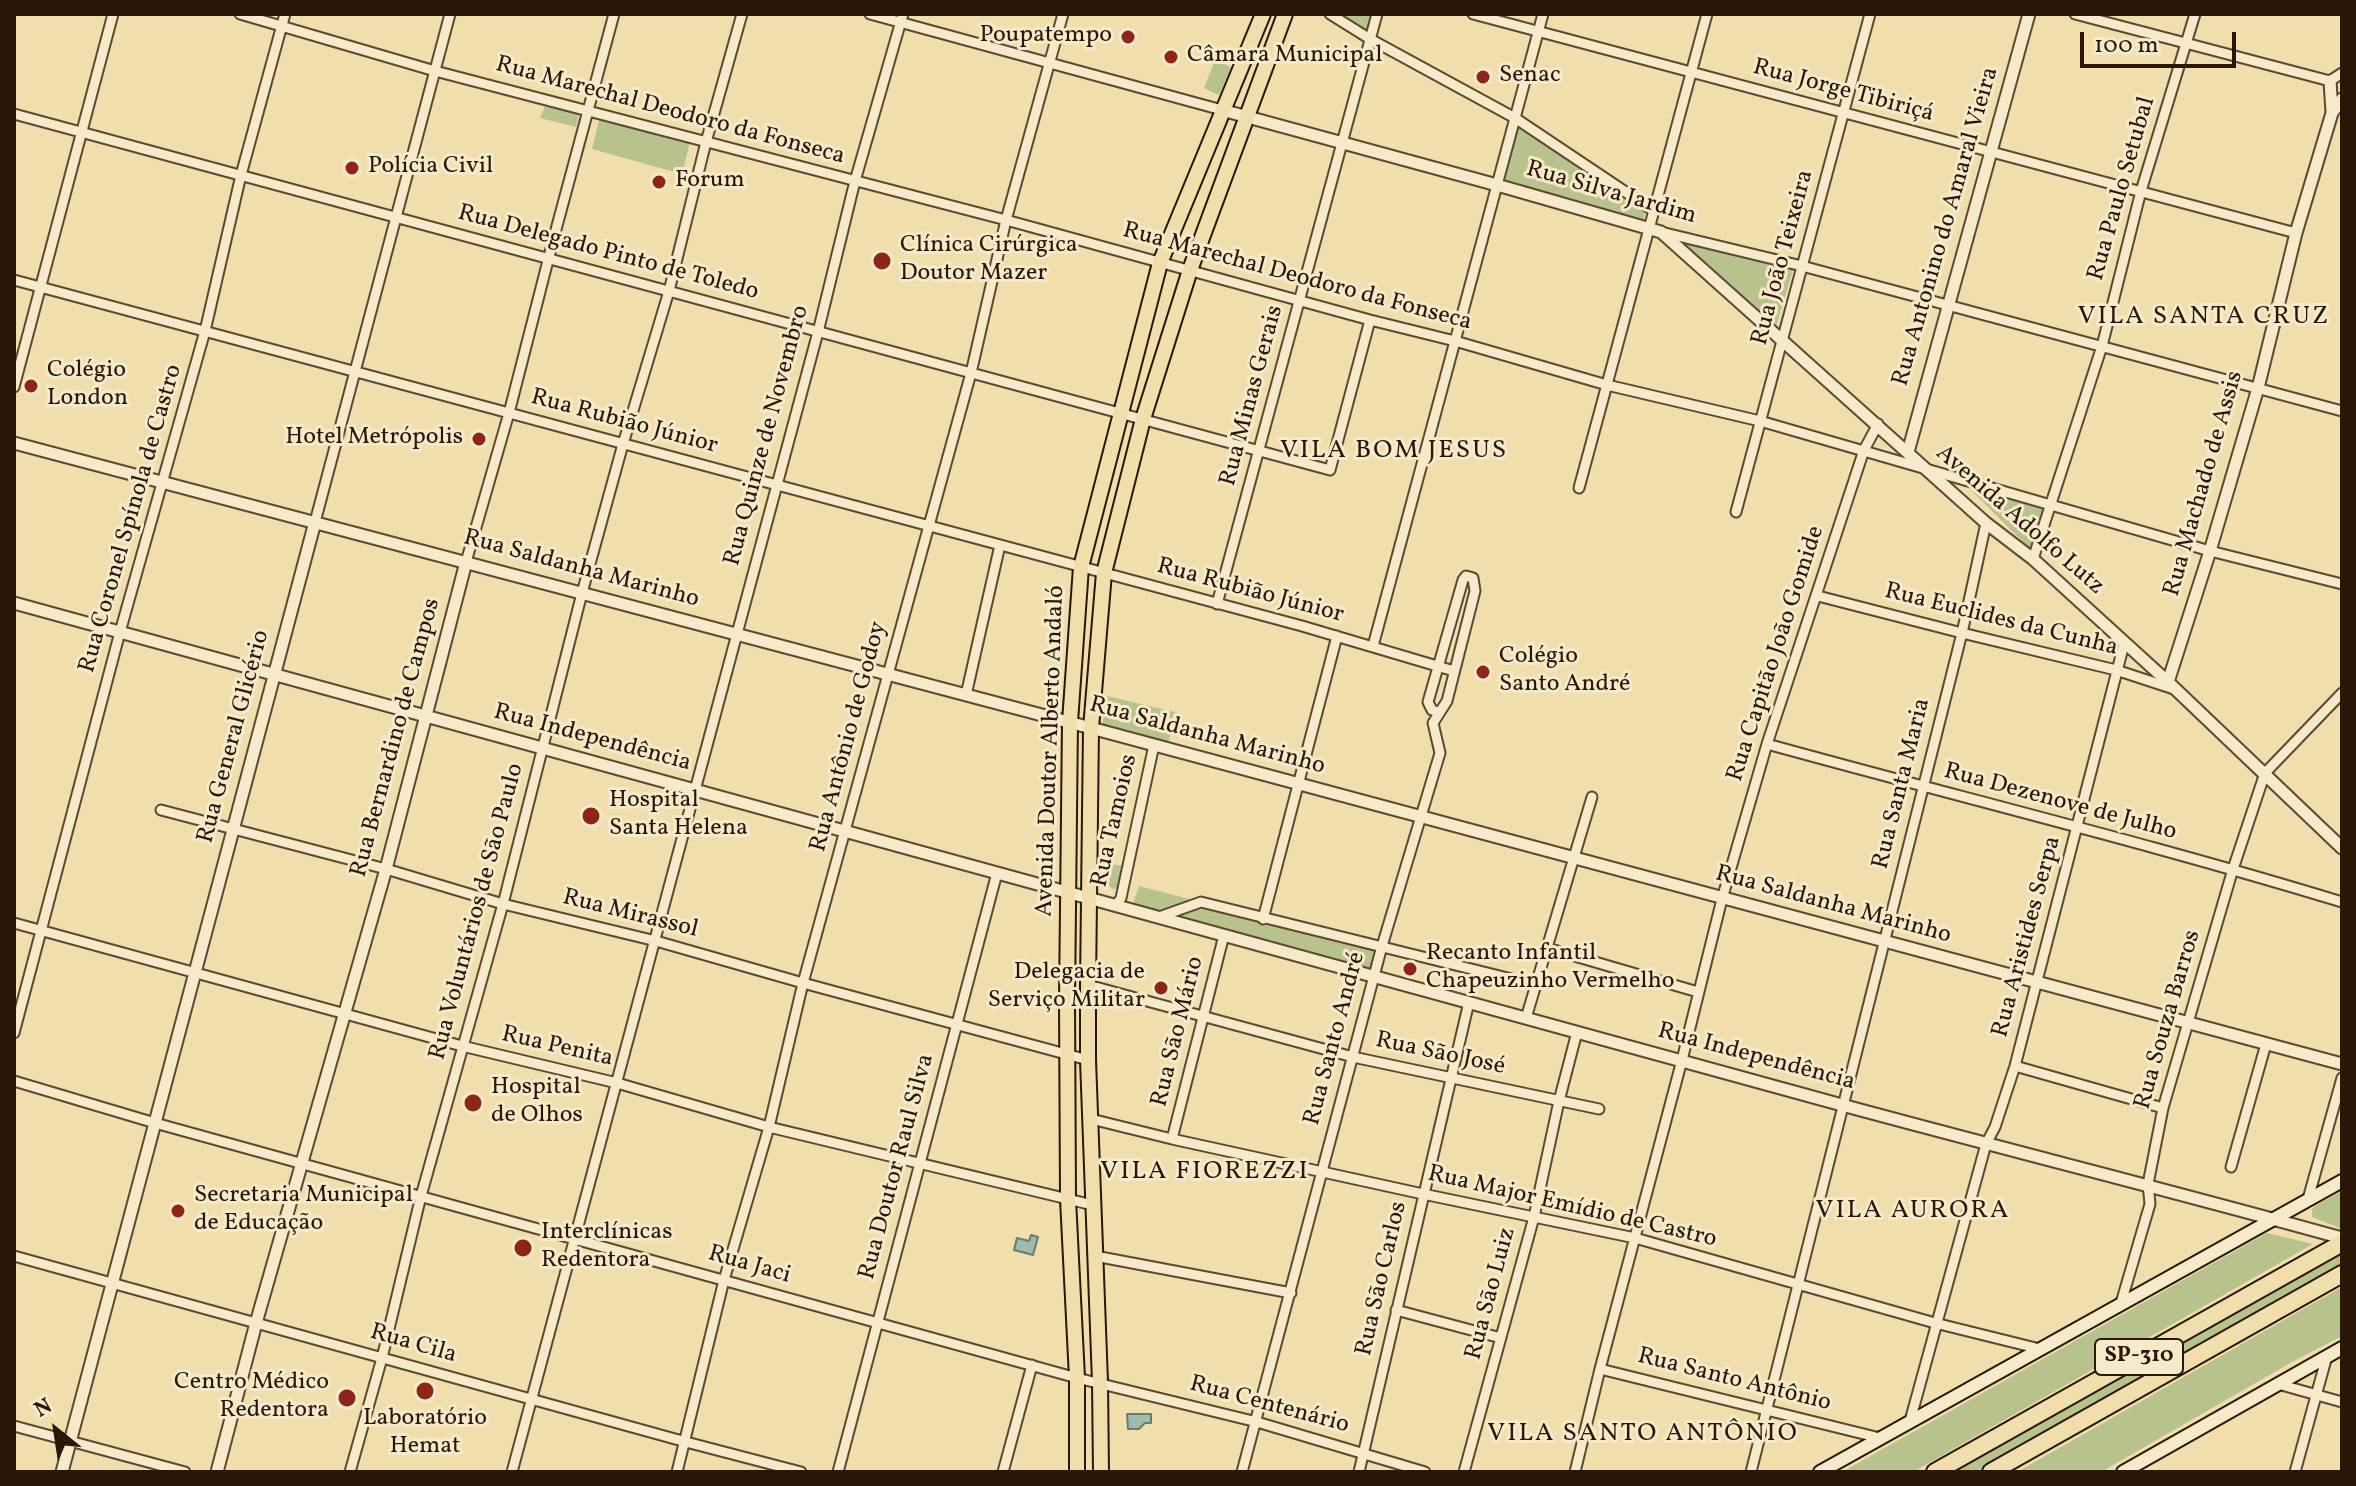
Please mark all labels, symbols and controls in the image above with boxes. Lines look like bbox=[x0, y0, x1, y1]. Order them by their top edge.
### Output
scale bar bbox=[2084, 16, 2240, 66]
place label: Poupatempo bbox=[980, 23, 1112, 51]
marker: Poupatempo bbox=[1119, 28, 1137, 46]
text: 100 m bbox=[2094, 29, 2159, 63]
place label: Câmara Municipal bbox=[1187, 43, 1382, 71]
marker: Câmara Municipal bbox=[1162, 48, 1180, 66]
street label: Rua Marechal Deodoro da Fonseca bbox=[492, 51, 848, 173]
street label: Rua Jorge Tibiriçá bbox=[1749, 54, 1937, 130]
place label: Senac bbox=[1499, 63, 1561, 91]
street label: Rua Antonino do Amaral Vieira bbox=[1888, 64, 2006, 390]
marker: Senac bbox=[1474, 68, 1492, 86]
street label: Rua Paulo Setubal bbox=[2083, 94, 2163, 284]
place label: Polícia Civil bbox=[368, 154, 493, 182]
street label: Rua Silva Jardim bbox=[1523, 156, 1699, 232]
marker: Polícia Civil bbox=[343, 159, 361, 177]
street label: Rua João Teixeira bbox=[1747, 167, 1821, 349]
place label: Forum bbox=[675, 168, 745, 196]
marker: Forum bbox=[650, 173, 668, 191]
street label: Rua Delegado Pinto de Toledo bbox=[454, 200, 762, 308]
street label: Rua Marechal Deodoro da Fonseca bbox=[1119, 217, 1475, 339]
place label: Clínica Cirúrgica Doutor Mazer bbox=[900, 233, 1078, 289]
marker: Clínica Cirúrgica Doutor Mazer bbox=[871, 250, 893, 272]
street label: Rua Minas Gerais bbox=[1215, 302, 1291, 490]
district label: VILA SANTA CRUZ bbox=[2078, 302, 2330, 334]
street label: Rua Quinze de Novembro bbox=[719, 303, 817, 569]
place label: Colégio London bbox=[47, 358, 128, 414]
street label: Rua Coronel Spínola de Castro bbox=[74, 361, 190, 677]
street label: Rua Machado de Assis bbox=[2159, 368, 2251, 600]
marker: Colégio London bbox=[22, 377, 40, 395]
street label: Rua Rubião Júnior bbox=[527, 384, 721, 462]
place label: Hotel Metrópolis bbox=[285, 425, 463, 453]
marker: Hotel Metrópolis bbox=[470, 430, 488, 448]
district label: VILA BOM JESUS bbox=[1280, 436, 1508, 468]
street label: Avenida Adolfo Lutz bbox=[1929, 440, 2109, 602]
street label: Rua Capitão João Gomide bbox=[1722, 523, 1832, 785]
street label: Rua Saldanha Marinho bbox=[460, 525, 702, 615]
street label: Rua Rubião Júnior bbox=[1153, 553, 1347, 631]
street label: Rua Euclides da Cunha bbox=[1881, 578, 2121, 664]
street label: Avenida Doutor Alberto Andaló bbox=[1032, 585, 1072, 917]
street label: Rua Bernardino de Campos bbox=[346, 595, 448, 881]
street label: Rua Antônio de Godoy bbox=[805, 619, 895, 855]
street label: Rua General Glicério bbox=[193, 627, 277, 847]
place label: Colégio Santo André bbox=[1499, 644, 1630, 700]
marker: Colégio Santo André bbox=[1474, 663, 1492, 681]
street label: Rua Saldanha Marinho bbox=[1086, 692, 1328, 782]
street label: Rua Santa Maria bbox=[1868, 696, 1938, 872]
street label: Rua Independência bbox=[490, 699, 694, 779]
street label: Rua Tamoios bbox=[1087, 752, 1145, 890]
street label: Rua Dezenove de Julho bbox=[1940, 758, 2180, 848]
street label: Rua Voluntários de São Paulo bbox=[425, 761, 531, 1063]
place label: Hospital Santa Helena bbox=[609, 788, 748, 844]
marker: Hospital Santa Helena bbox=[580, 805, 602, 827]
street label: Rua Aristides Serpa bbox=[1987, 833, 2069, 1041]
street label: Rua Saldanha Marinho bbox=[1712, 861, 1954, 951]
street label: Rua Mirassol bbox=[559, 884, 701, 946]
street label: Rua Souza Barros bbox=[2130, 927, 2208, 1113]
place label: Recanto Infantil Chapeuzinho Vermelho bbox=[1426, 941, 1675, 997]
street label: Rua Santo André bbox=[1299, 949, 1373, 1129]
street label: Rua São Mário bbox=[1146, 954, 1212, 1110]
place label: Delegacia de Serviço Militar bbox=[988, 960, 1145, 1016]
marker: Recanto Infantil Chapeuzinho Vermelho bbox=[1401, 960, 1419, 978]
marker: Delegacia de Serviço Militar bbox=[1152, 979, 1170, 997]
street label: Rua Independência bbox=[1654, 1018, 1858, 1098]
street label: Rua Penita bbox=[498, 1021, 616, 1075]
street label: Rua São José bbox=[1373, 1027, 1507, 1083]
street label: Rua Doutor Raul Silva bbox=[854, 1051, 942, 1283]
place label: Hospital de Olhos bbox=[491, 1075, 583, 1131]
marker: Hospital de Olhos bbox=[462, 1092, 484, 1114]
district label: VILA FIOREZZI bbox=[1100, 1157, 1310, 1189]
street label: Rua Major Emídio de Castro bbox=[1425, 1161, 1719, 1255]
place label: Secretaria Municipal de Educação bbox=[194, 1183, 413, 1239]
district label: VILA AURORA bbox=[1816, 1196, 2010, 1228]
street label: Rua São Carlos bbox=[1351, 1199, 1415, 1359]
marker: Secretaria Municipal de Educação bbox=[169, 1202, 187, 1220]
place label: Interclínicas Redentora bbox=[541, 1220, 672, 1276]
street label: Rua São Luiz bbox=[1461, 1225, 1523, 1363]
marker: Interclínicas Redentora bbox=[512, 1237, 534, 1259]
street label: Rua Jaci bbox=[704, 1241, 794, 1291]
street label: Rua Cila bbox=[366, 1319, 460, 1371]
road number: SP-310 bbox=[2095, 1339, 2183, 1375]
street label: Rua Santo Antônio bbox=[1634, 1343, 1834, 1419]
place label: Centro Médico Redentora bbox=[174, 1370, 329, 1426]
street label: Rua Centenário bbox=[1186, 1371, 1352, 1441]
marker: Laboratório Hemat bbox=[414, 1380, 436, 1402]
marker: Centro Médico Redentora bbox=[336, 1387, 358, 1409]
north arrow bbox=[16, 1390, 96, 1470]
text: N bbox=[29, 1391, 58, 1426]
place label: Laboratório Hemat bbox=[363, 1406, 487, 1462]
district label: VILA SANTO ANTÔNIO bbox=[1487, 1419, 1799, 1451]

